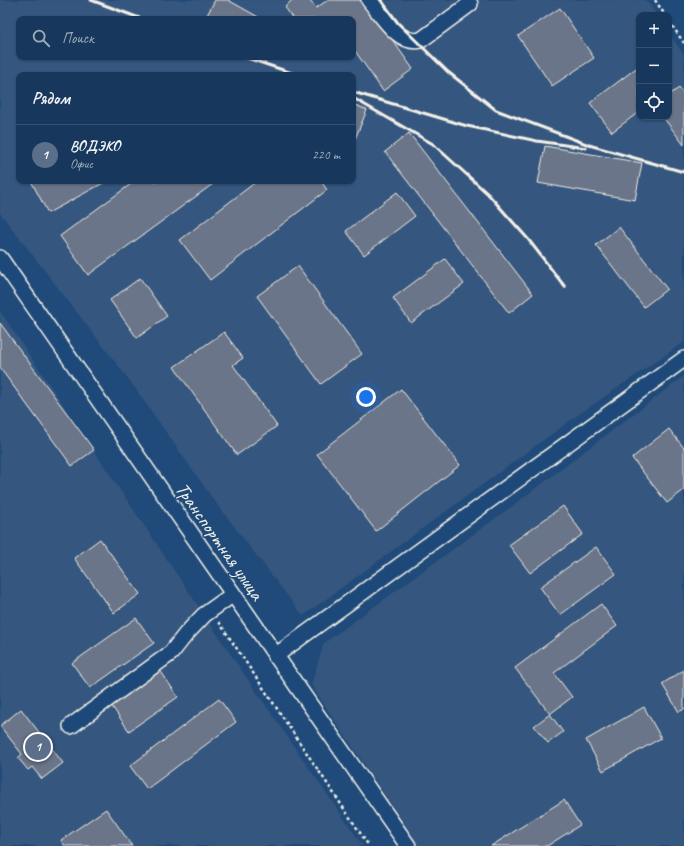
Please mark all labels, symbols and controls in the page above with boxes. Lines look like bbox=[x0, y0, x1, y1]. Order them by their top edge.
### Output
map controls bbox=[636, 12, 672, 120]
button: + bbox=[636, 12, 672, 48]
search box bbox=[16, 16, 356, 60]
icon: search bbox=[30, 27, 52, 49]
text: Поиск bbox=[62, 29, 94, 48]
button: − bbox=[636, 48, 672, 84]
button: locate bbox=[636, 84, 672, 120]
text: Рядом bbox=[32, 88, 70, 109]
text: ВОДЭКО bbox=[70, 137, 120, 156]
text: 1 bbox=[42, 147, 48, 163]
text: 220 m bbox=[312, 147, 340, 163]
text: Офис bbox=[70, 156, 93, 172]
your location bbox=[356, 387, 376, 407]
street label: Транспортная улица bbox=[170, 478, 270, 606]
pin: 1 bbox=[25, 732, 51, 762]

